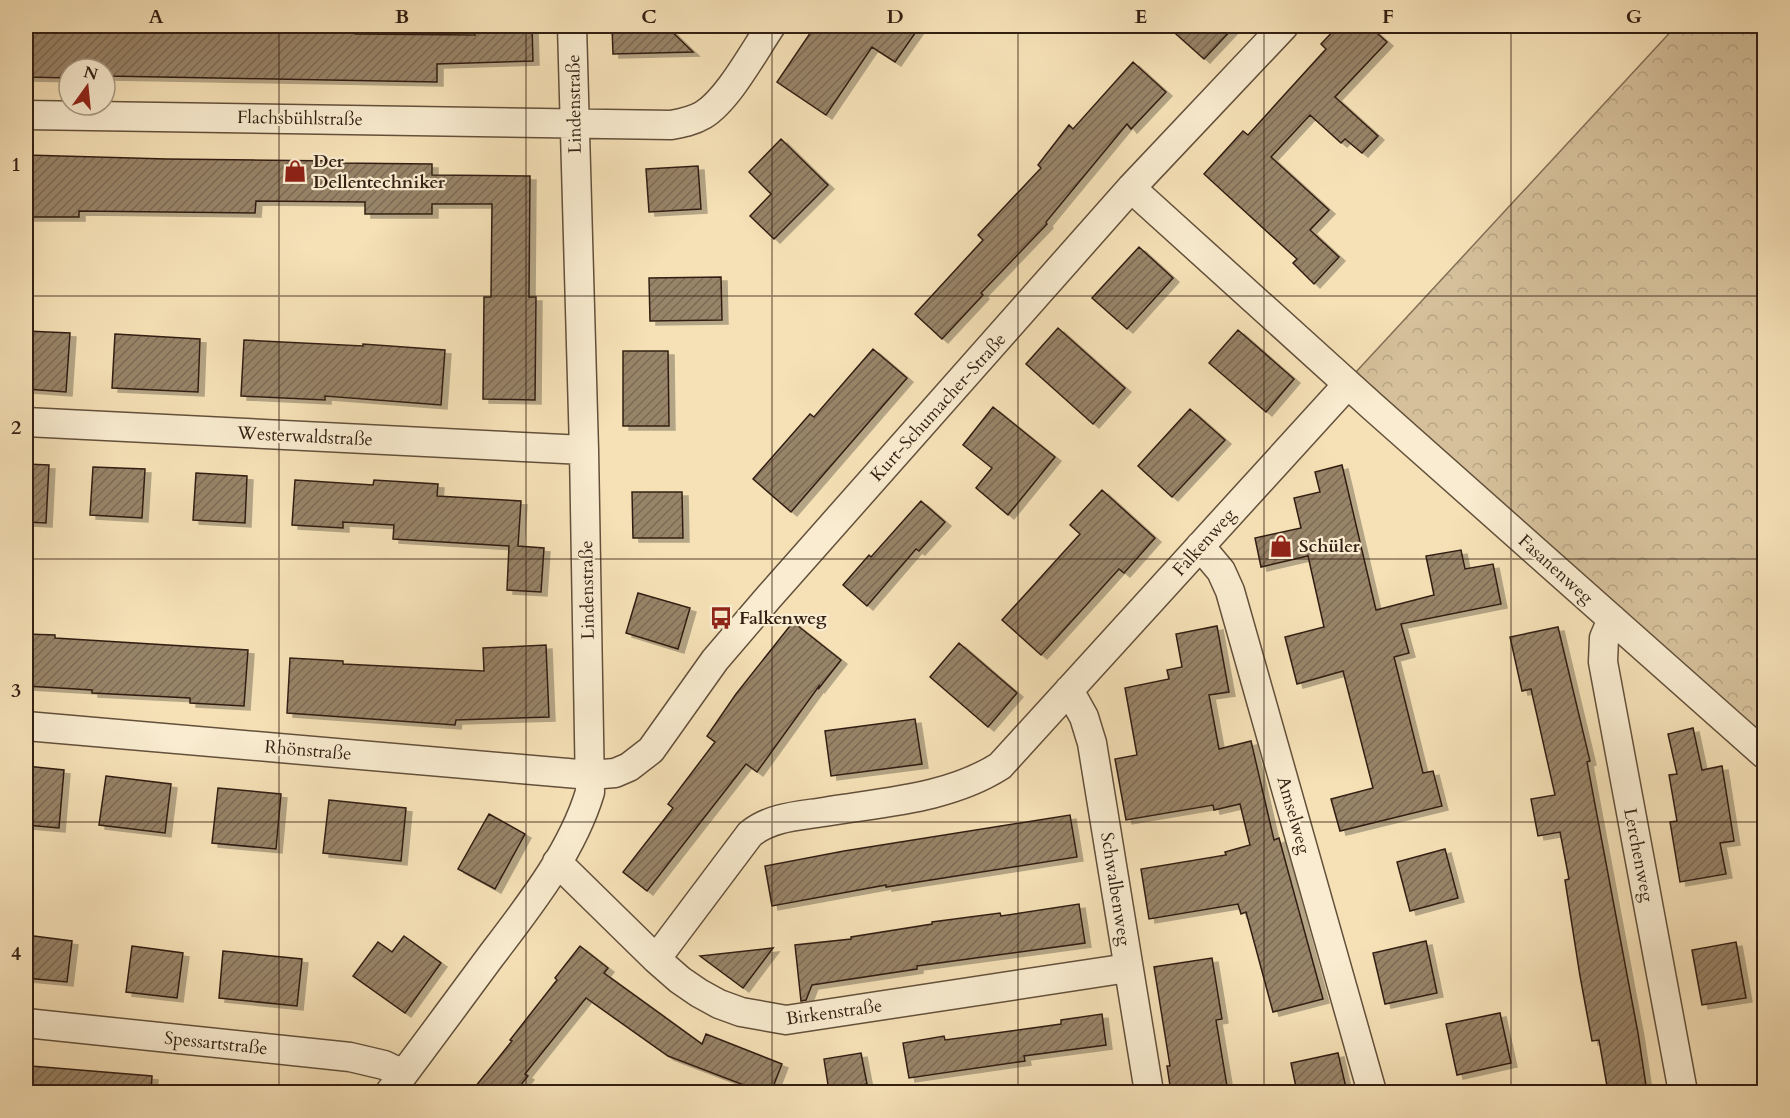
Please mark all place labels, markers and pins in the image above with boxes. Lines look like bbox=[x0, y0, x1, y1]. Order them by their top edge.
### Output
place label: Der Dellentechniker bbox=[313, 149, 446, 195]
shop icon: Der Dellentechniker bbox=[282, 158, 308, 184]
shop icon: Schüler bbox=[1268, 533, 1294, 559]
place label: Schüler bbox=[1299, 534, 1360, 559]
bus stop icon: Falkenweg bbox=[708, 605, 734, 631]
place label: Falkenweg bbox=[739, 606, 827, 631]

